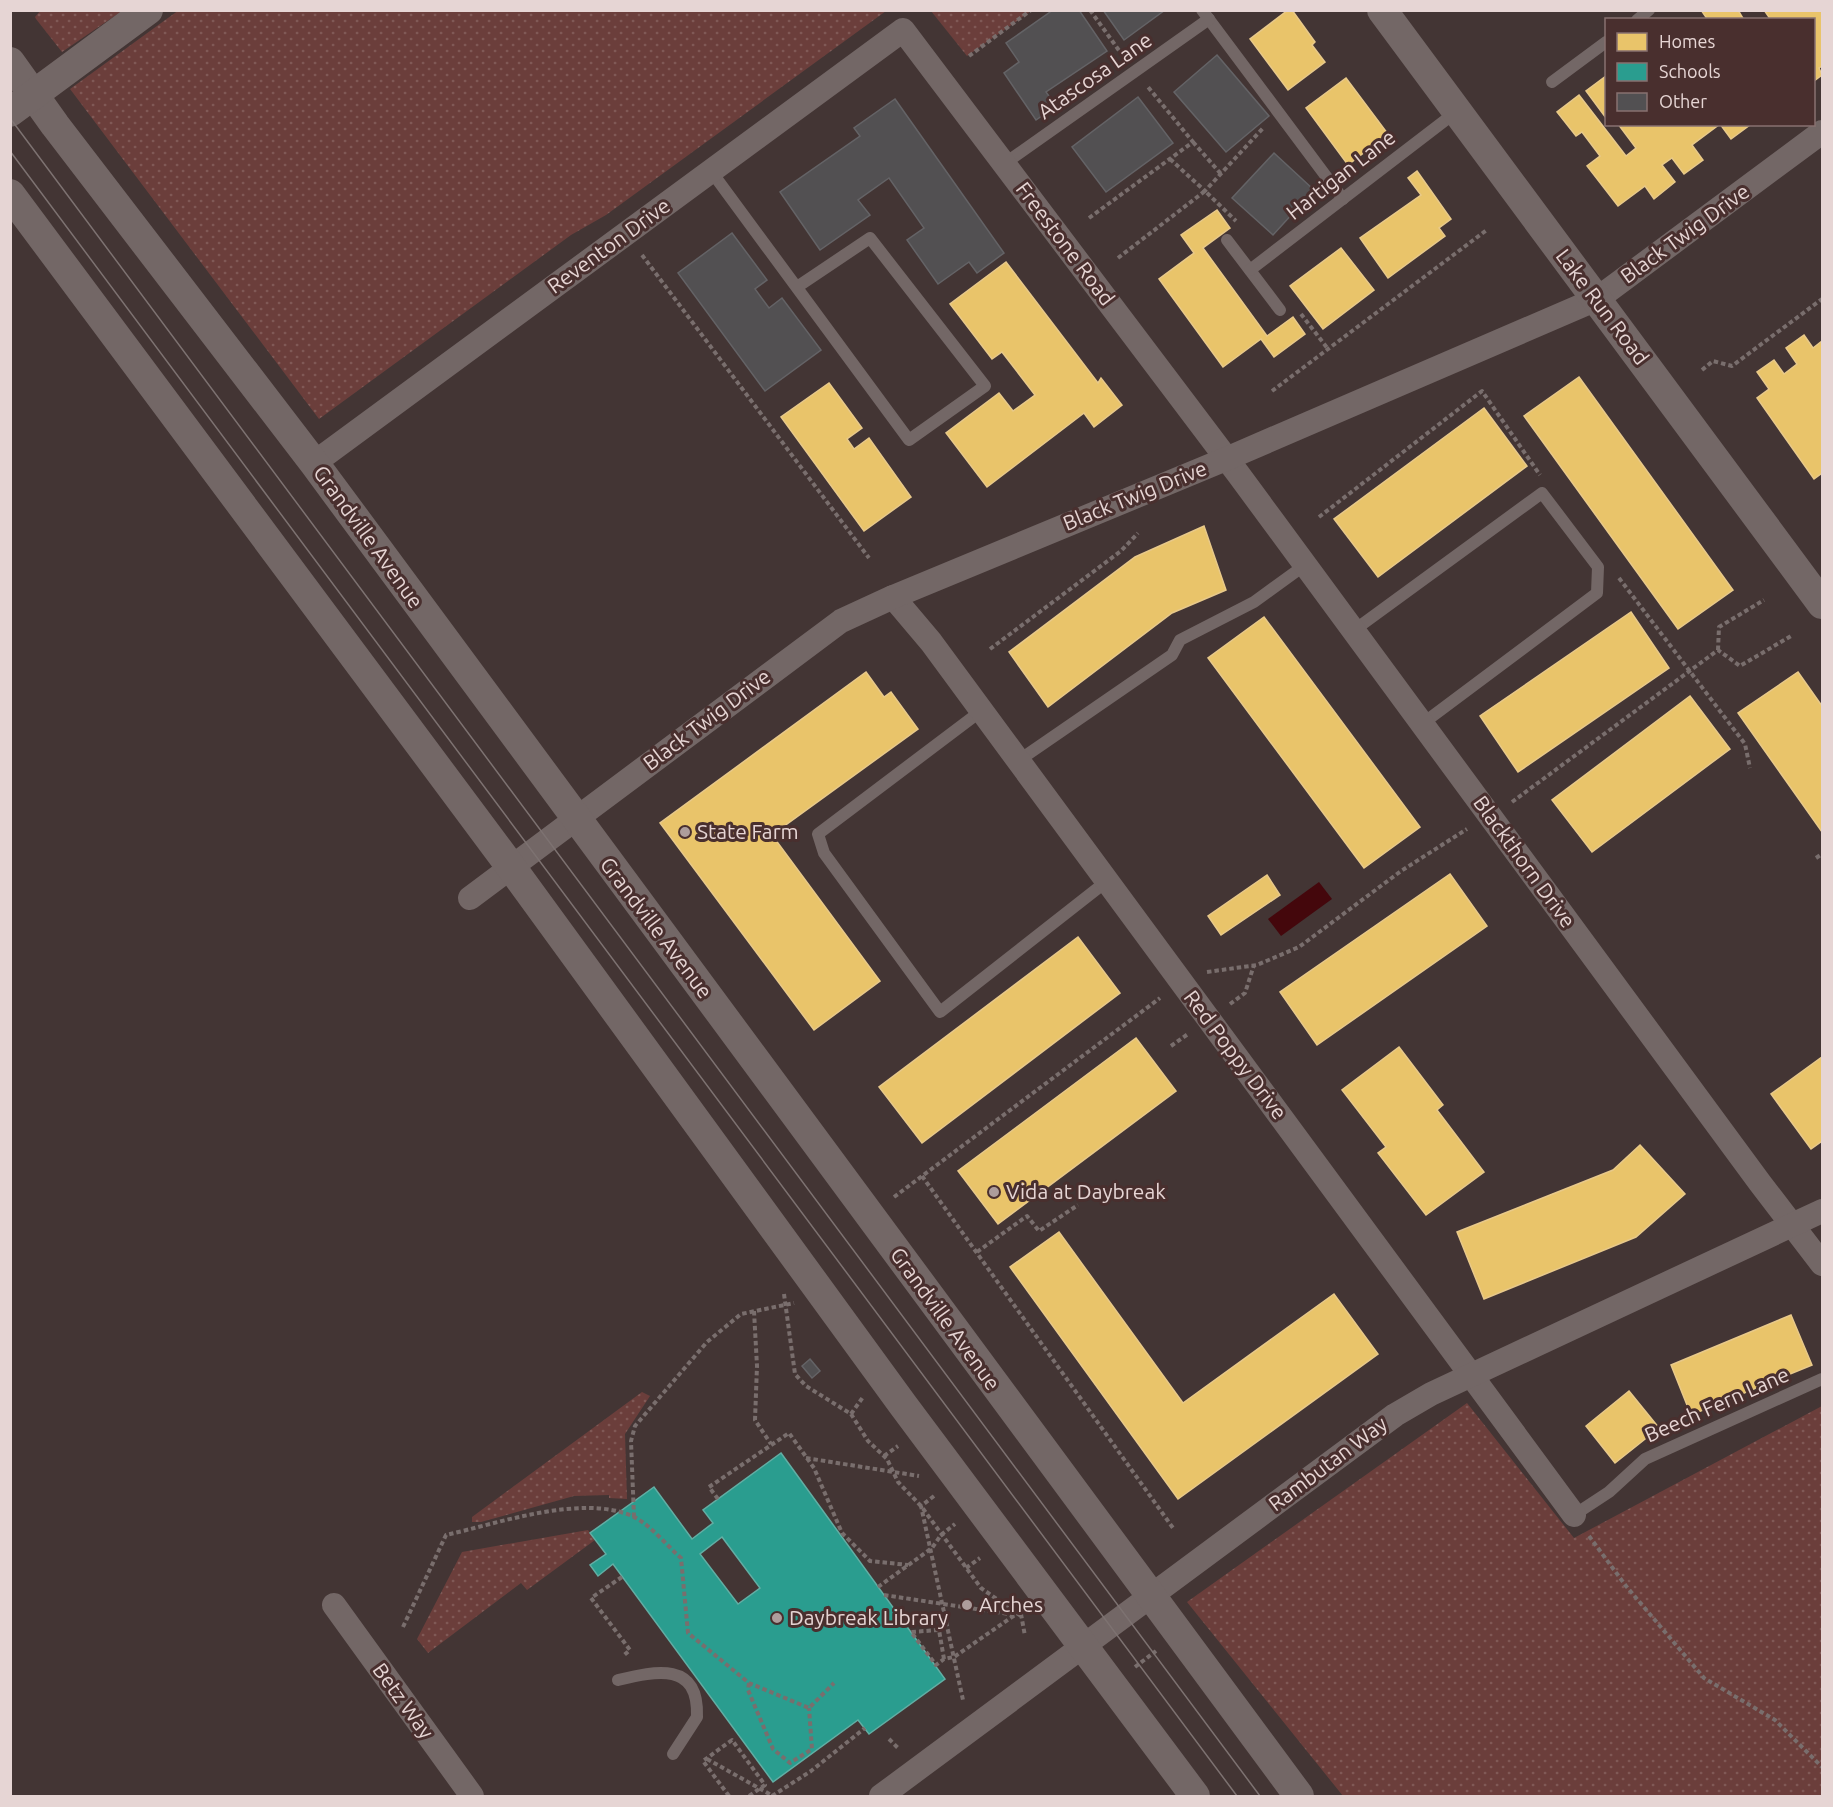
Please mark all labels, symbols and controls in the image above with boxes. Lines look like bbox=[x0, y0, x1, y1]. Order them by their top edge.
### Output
legend bbox=[1605, 18, 1815, 126]
street label: Atascosa Lane bbox=[1033, 27, 1156, 123]
text: Homes bbox=[1659, 31, 1716, 51]
text: Schools bbox=[1659, 61, 1721, 81]
text: Other bbox=[1659, 91, 1707, 111]
street label: Hartigan Lane bbox=[1281, 124, 1400, 224]
street label: Freestone Road bbox=[1012, 177, 1120, 310]
street label: Black Twig Drive bbox=[1615, 179, 1753, 288]
street label: Reventon Drive bbox=[543, 193, 674, 298]
street label: Lake Run Road bbox=[1552, 244, 1654, 369]
street label: Black Twig Drive bbox=[1059, 455, 1210, 535]
street label: Grandville Avenue bbox=[309, 460, 429, 612]
street label: Black Twig Drive bbox=[638, 664, 775, 775]
street label: Blackthorn Drive bbox=[1469, 791, 1581, 932]
place label: State Farm bbox=[697, 819, 799, 843]
marker: State Farm bbox=[678, 825, 692, 839]
street label: Grandville Avenue bbox=[596, 852, 718, 1003]
street label: Red Poppy Drive bbox=[1179, 985, 1292, 1124]
place label: Vida at Daybreak bbox=[1006, 1179, 1166, 1203]
marker: Vida at Daybreak bbox=[987, 1185, 1001, 1199]
street label: Grandville Avenue bbox=[886, 1242, 1006, 1394]
street label: Beech Fern Lane bbox=[1641, 1361, 1793, 1447]
street label: Rambutan Way bbox=[1263, 1411, 1391, 1515]
place label: Arches bbox=[979, 1592, 1043, 1616]
marker: Arches bbox=[960, 1598, 974, 1612]
place label: Daybreak Library bbox=[789, 1605, 948, 1629]
marker: Daybreak Library bbox=[770, 1611, 784, 1625]
street label: Betz Way bbox=[368, 1658, 439, 1743]

